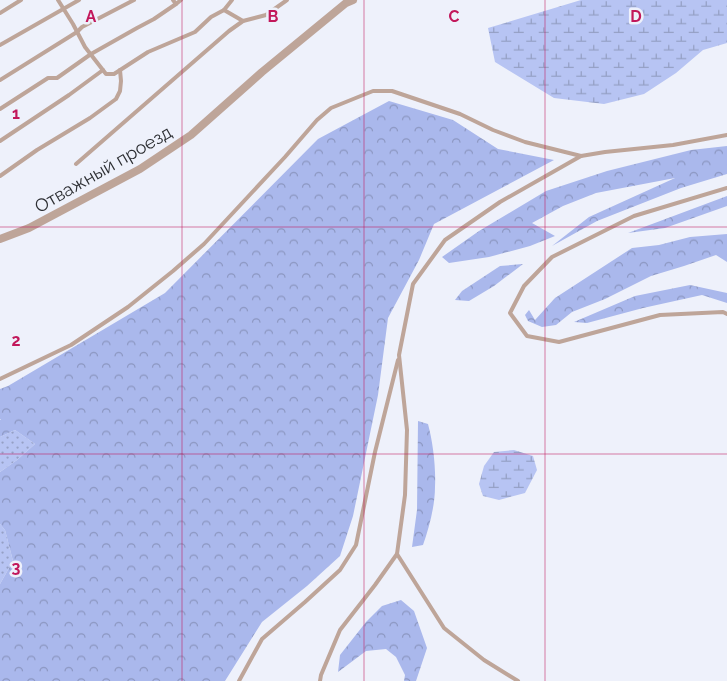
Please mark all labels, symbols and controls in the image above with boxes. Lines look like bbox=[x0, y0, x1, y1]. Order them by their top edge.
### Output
text: A bbox=[86, 7, 97, 26]
text: B bbox=[268, 7, 279, 26]
text: C bbox=[449, 7, 460, 26]
text: D bbox=[630, 7, 642, 26]
text: 1 bbox=[12, 104, 20, 123]
street label: Отважный проезд bbox=[31, 121, 175, 217]
text: 2 bbox=[11, 331, 21, 350]
text: 3 bbox=[12, 558, 21, 577]

